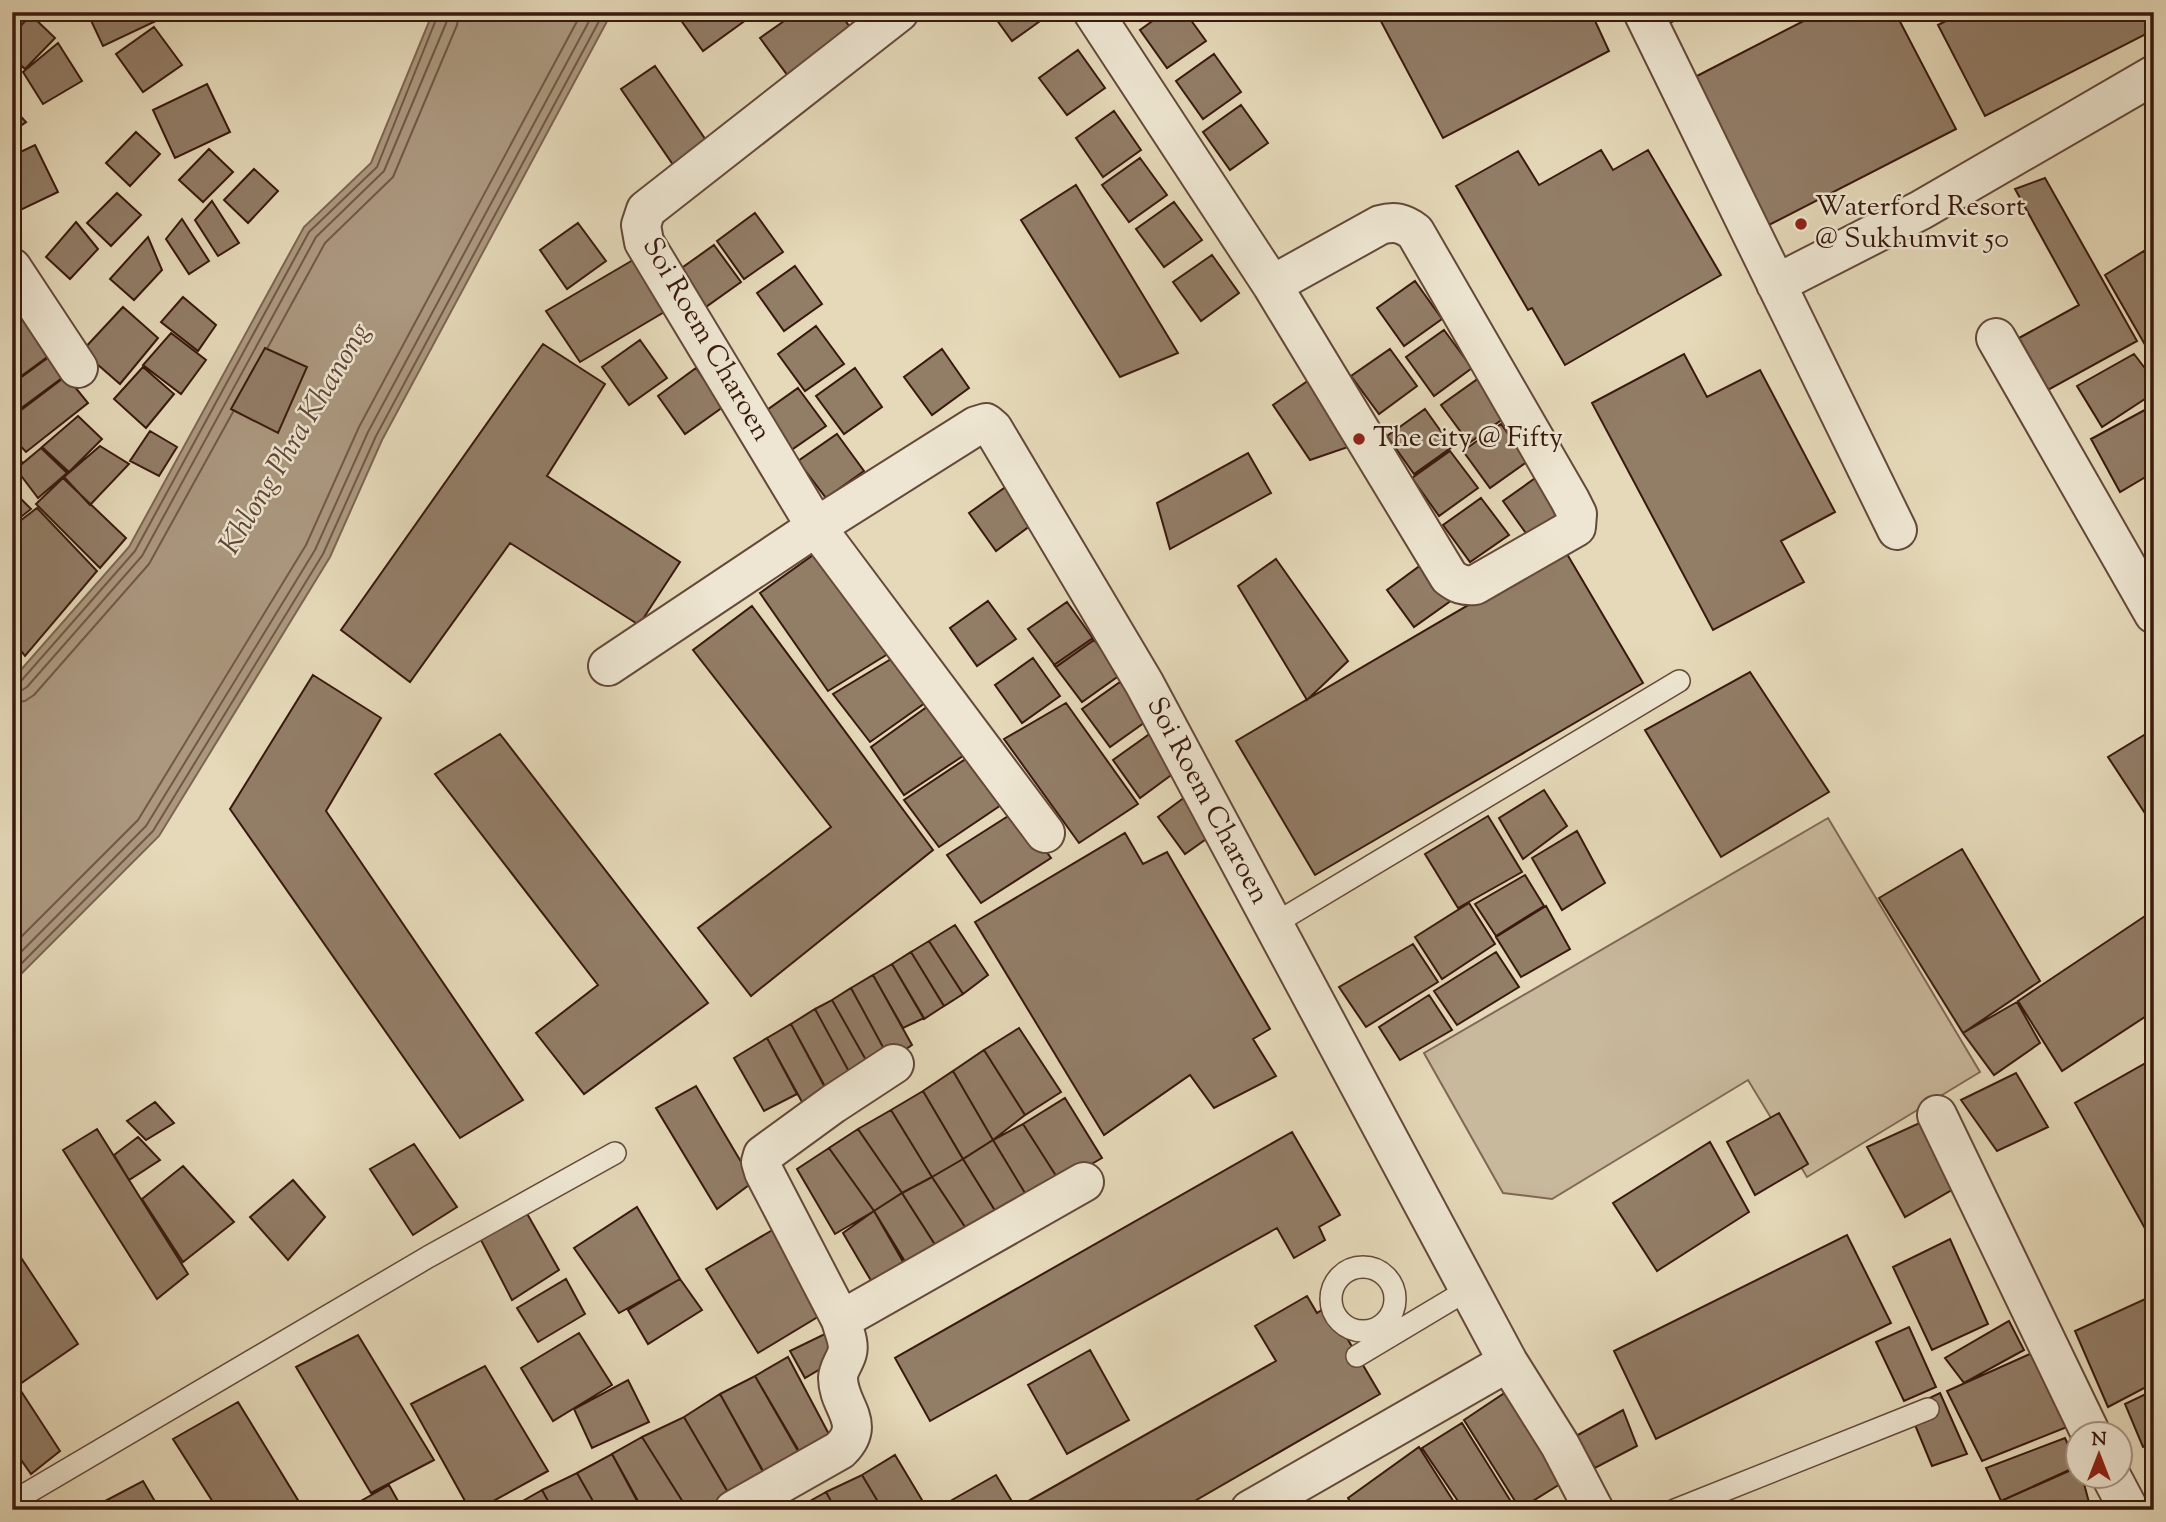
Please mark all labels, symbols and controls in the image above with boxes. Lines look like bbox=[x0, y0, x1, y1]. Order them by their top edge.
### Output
place label: Waterford Resort @ Sukhumvit 50 bbox=[1815, 188, 2026, 260]
marker: Waterford Resort @ Sukhumvit 50 bbox=[1793, 216, 1809, 232]
street label: Soi Roem Charoen bbox=[631, 231, 781, 449]
water label: Khlong Phra Khanong bbox=[210, 315, 382, 563]
place label: The city @ Fifty bbox=[1373, 419, 1563, 459]
marker: The city @ Fifty bbox=[1351, 431, 1367, 447]
street label: Soi Roem Charoen bbox=[1135, 690, 1279, 912]
north arrow bbox=[2064, 1420, 2134, 1490]
text: N bbox=[2091, 1427, 2107, 1454]

